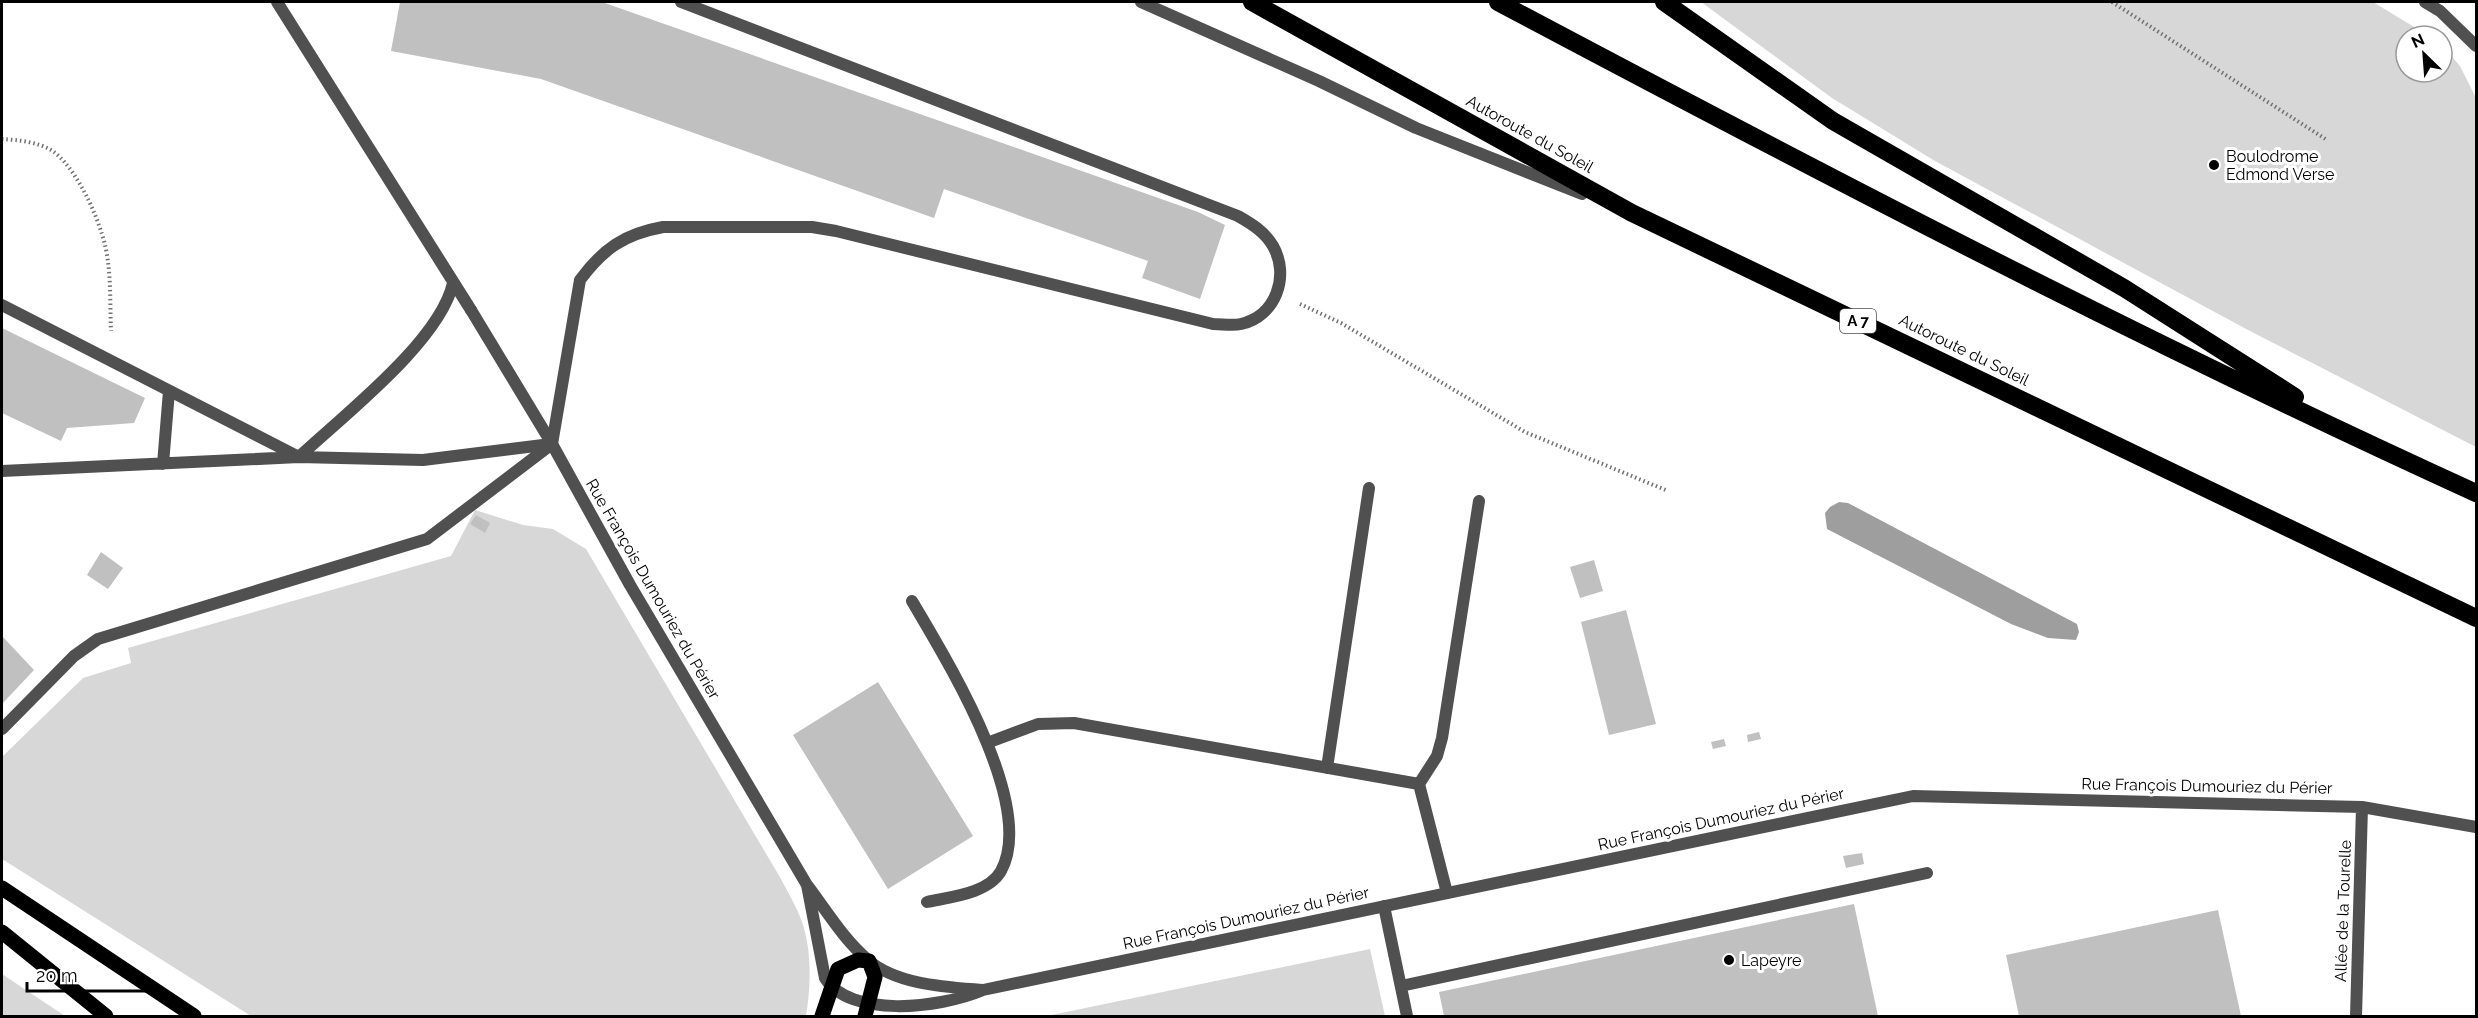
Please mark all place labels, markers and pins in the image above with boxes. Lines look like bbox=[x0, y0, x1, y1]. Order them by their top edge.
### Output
place label: Boulodrome Edmond Verse bbox=[2226, 147, 2334, 184]
marker: Boulodrome Edmond Verse bbox=[2207, 158, 2221, 172]
place label: Lapeyre bbox=[1741, 951, 1802, 970]
marker: Lapeyre bbox=[1722, 953, 1736, 967]

